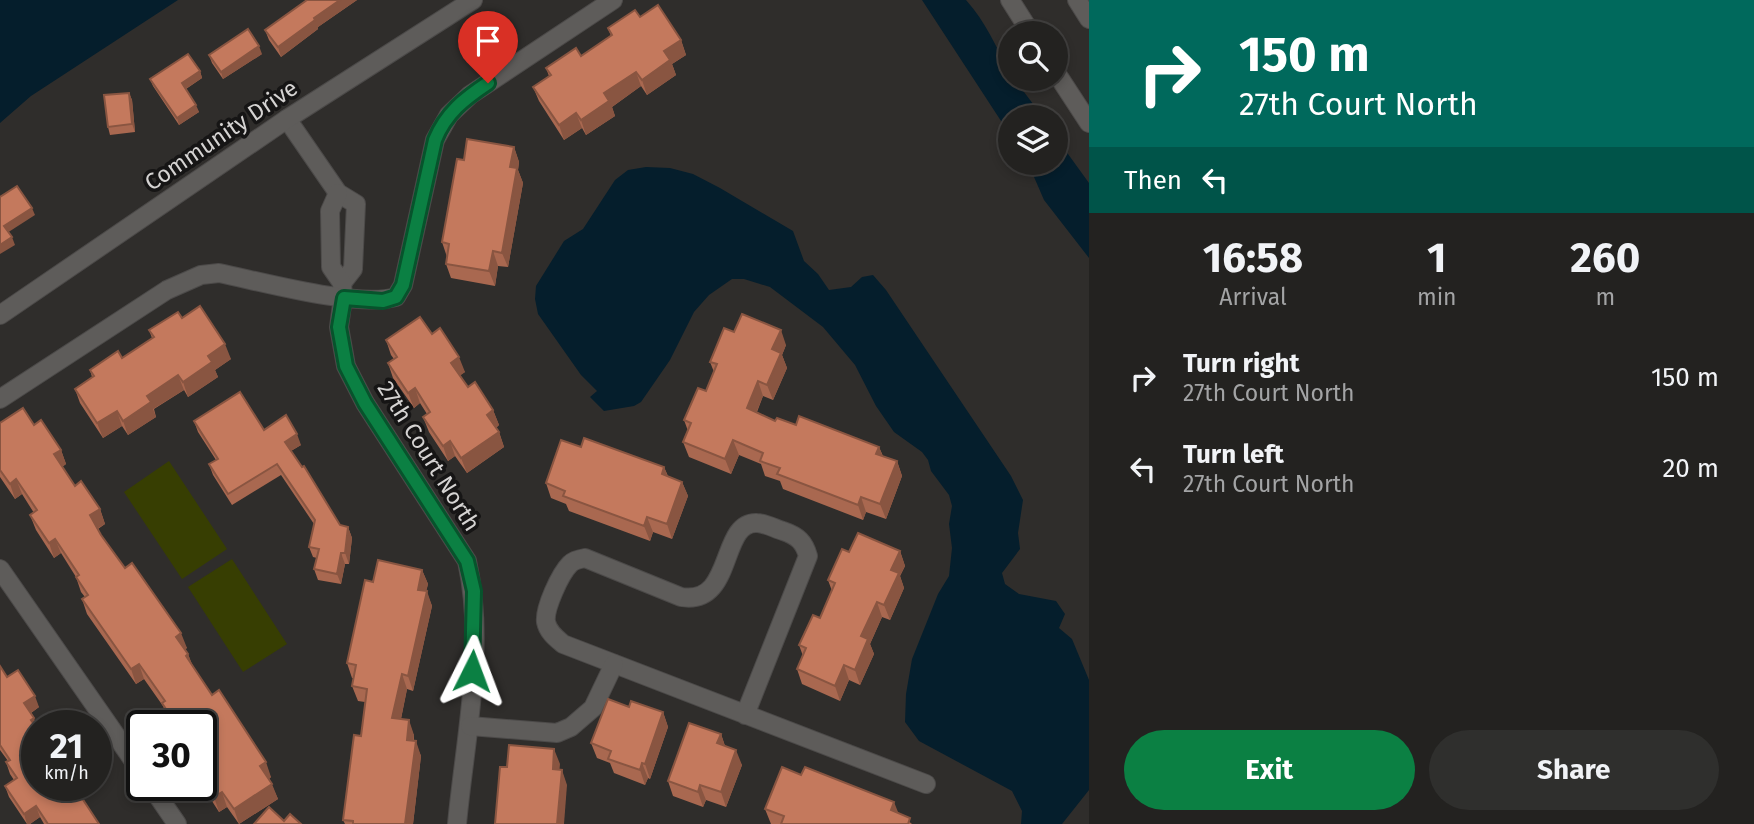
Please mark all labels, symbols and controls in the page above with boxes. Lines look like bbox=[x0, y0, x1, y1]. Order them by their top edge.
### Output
pin bbox=[458, 11, 518, 83]
map controls bbox=[998, 21, 1068, 175]
button: search bbox=[998, 21, 1068, 91]
icon: arrive bbox=[469, 22, 507, 60]
text: 150 m bbox=[1239, 25, 1370, 84]
icon: right bbox=[1124, 28, 1215, 119]
street label: Community Drive bbox=[139, 74, 303, 196]
text: 27th Court North bbox=[1239, 85, 1478, 123]
button: layers bbox=[998, 105, 1068, 175]
icon: left bbox=[1196, 161, 1234, 199]
text: Then bbox=[1124, 165, 1182, 196]
text: 16:58 bbox=[1203, 233, 1303, 283]
text: 1 bbox=[1427, 233, 1447, 283]
text: 260 bbox=[1570, 233, 1640, 283]
text: Arrival bbox=[1219, 283, 1287, 311]
text: min bbox=[1417, 283, 1457, 311]
text: m bbox=[1595, 283, 1615, 311]
text: Turn right bbox=[1183, 348, 1300, 379]
icon: right bbox=[1124, 359, 1162, 397]
text: 150 m bbox=[1651, 362, 1719, 393]
street label: 27th Court North bbox=[372, 376, 486, 536]
text: 27th Court North bbox=[1183, 379, 1355, 407]
text: Turn left bbox=[1183, 439, 1284, 470]
icon: left bbox=[1124, 450, 1162, 488]
text: 20 m bbox=[1662, 453, 1719, 484]
text: 27th Court North bbox=[1183, 470, 1355, 498]
position arrow bbox=[435, 634, 509, 708]
speed limit sign: 30 bbox=[126, 710, 217, 801]
text: 21 bbox=[50, 725, 83, 767]
button: Exit bbox=[1124, 730, 1415, 810]
button: Share bbox=[1429, 730, 1719, 810]
text: km/h bbox=[44, 762, 89, 784]

